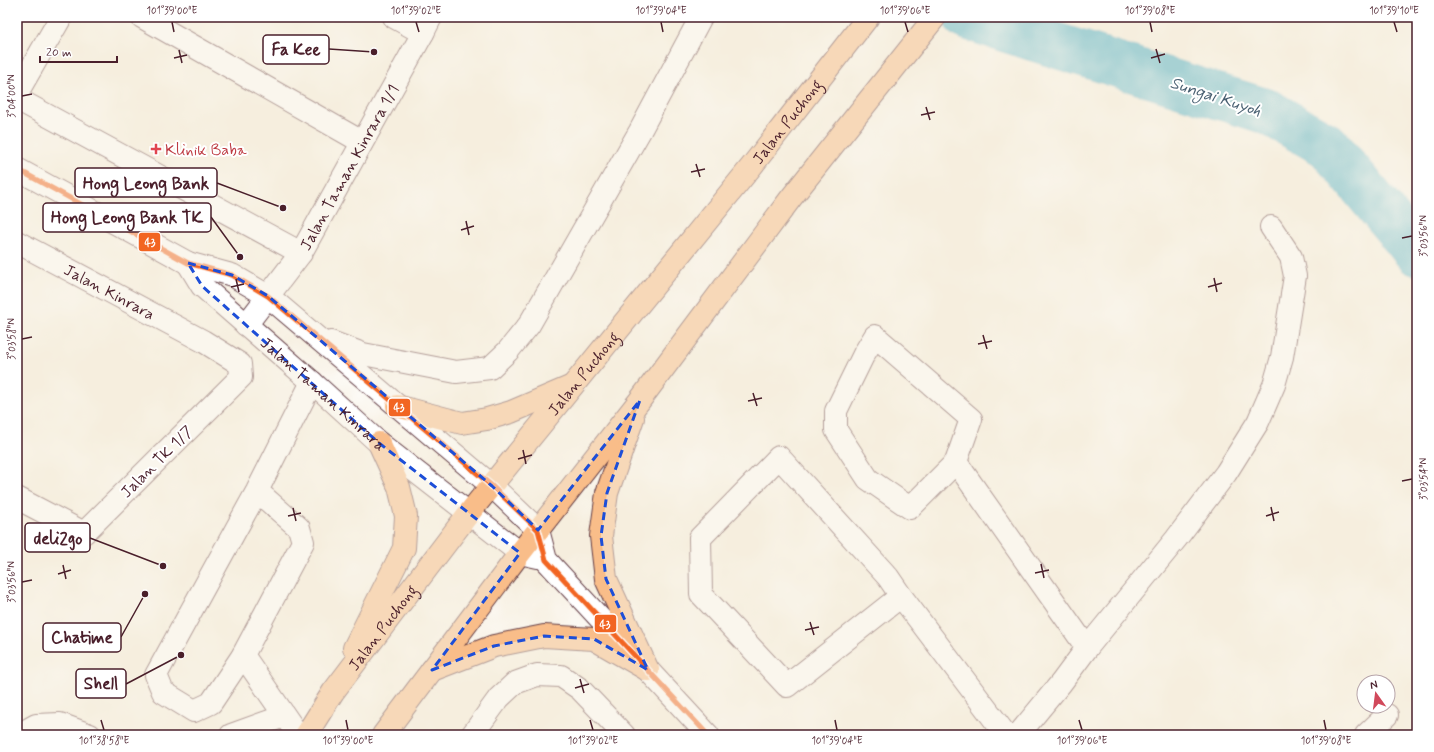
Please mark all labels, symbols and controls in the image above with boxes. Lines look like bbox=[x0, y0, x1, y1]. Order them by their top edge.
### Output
text: 101°39'00"E bbox=[147, 4, 198, 18]
text: 101°39'02"E bbox=[391, 4, 441, 18]
text: 101°39'04"E bbox=[635, 4, 687, 18]
text: 101°39'06"E bbox=[880, 4, 930, 18]
text: 101°39'08"E bbox=[1125, 4, 1175, 18]
text: 101°39'10"E bbox=[1369, 4, 1419, 18]
callout: Fa Kee bbox=[263, 35, 329, 64]
scale bar bbox=[40, 38, 117, 64]
text: Fa Kee bbox=[272, 39, 320, 61]
text: 20 m bbox=[46, 45, 72, 61]
water label: Sungai Kuyoh bbox=[1167, 72, 1264, 124]
text: 3°04'00"N bbox=[5, 74, 19, 118]
street label: Jalan Puchong bbox=[748, 75, 828, 169]
street label: Jalan Taman Kinrara 1/1 bbox=[296, 81, 404, 254]
place label: Klinik Baba bbox=[165, 140, 247, 161]
marker: Klinik Baba bbox=[150, 143, 162, 155]
callout: Hong Leong Bank bbox=[75, 168, 217, 197]
text: Hong Leong Bank bbox=[83, 173, 210, 198]
callout: Hong Leong Bank TK bbox=[43, 203, 211, 232]
text: Hong Leong Bank TK bbox=[51, 207, 204, 232]
text: 3°03'56"N bbox=[1417, 215, 1431, 257]
line badge: 43 bbox=[138, 232, 161, 252]
text: 43 bbox=[144, 236, 156, 250]
street label: Jalan Kinrara bbox=[60, 260, 158, 326]
text: 3°03'58"N bbox=[5, 318, 19, 360]
street label: Jalan Puchong bbox=[544, 328, 625, 420]
street label: Jalan Taman Kinrara bbox=[256, 333, 389, 456]
line badge: 43 bbox=[388, 398, 411, 417]
text: 43 bbox=[393, 401, 405, 415]
street label: Jalan TK 1/7 bbox=[116, 421, 198, 503]
text: 3°03'54"N bbox=[1417, 458, 1431, 500]
callout: deli2go bbox=[25, 523, 90, 552]
text: deli2go bbox=[33, 528, 83, 551]
text: 3°03'56"N bbox=[5, 561, 19, 603]
street label: Jalan Puchong bbox=[344, 581, 424, 675]
line badge: 43 bbox=[594, 614, 617, 633]
text: 43 bbox=[599, 618, 611, 632]
callout: Chatime bbox=[43, 623, 121, 652]
text: Chatime bbox=[51, 627, 114, 649]
callout: Shell bbox=[76, 669, 126, 698]
text: Shell bbox=[84, 673, 118, 695]
north arrow bbox=[1356, 674, 1396, 714]
text: N bbox=[1369, 678, 1379, 693]
text: 101°38'58"E bbox=[79, 734, 129, 748]
text: 101°39'00"E bbox=[323, 734, 374, 748]
text: 101°39'02"E bbox=[568, 734, 618, 748]
text: 101°39'04"E bbox=[811, 734, 863, 748]
text: 101°39'06"E bbox=[1057, 734, 1107, 748]
text: 101°39'08"E bbox=[1301, 734, 1351, 748]

